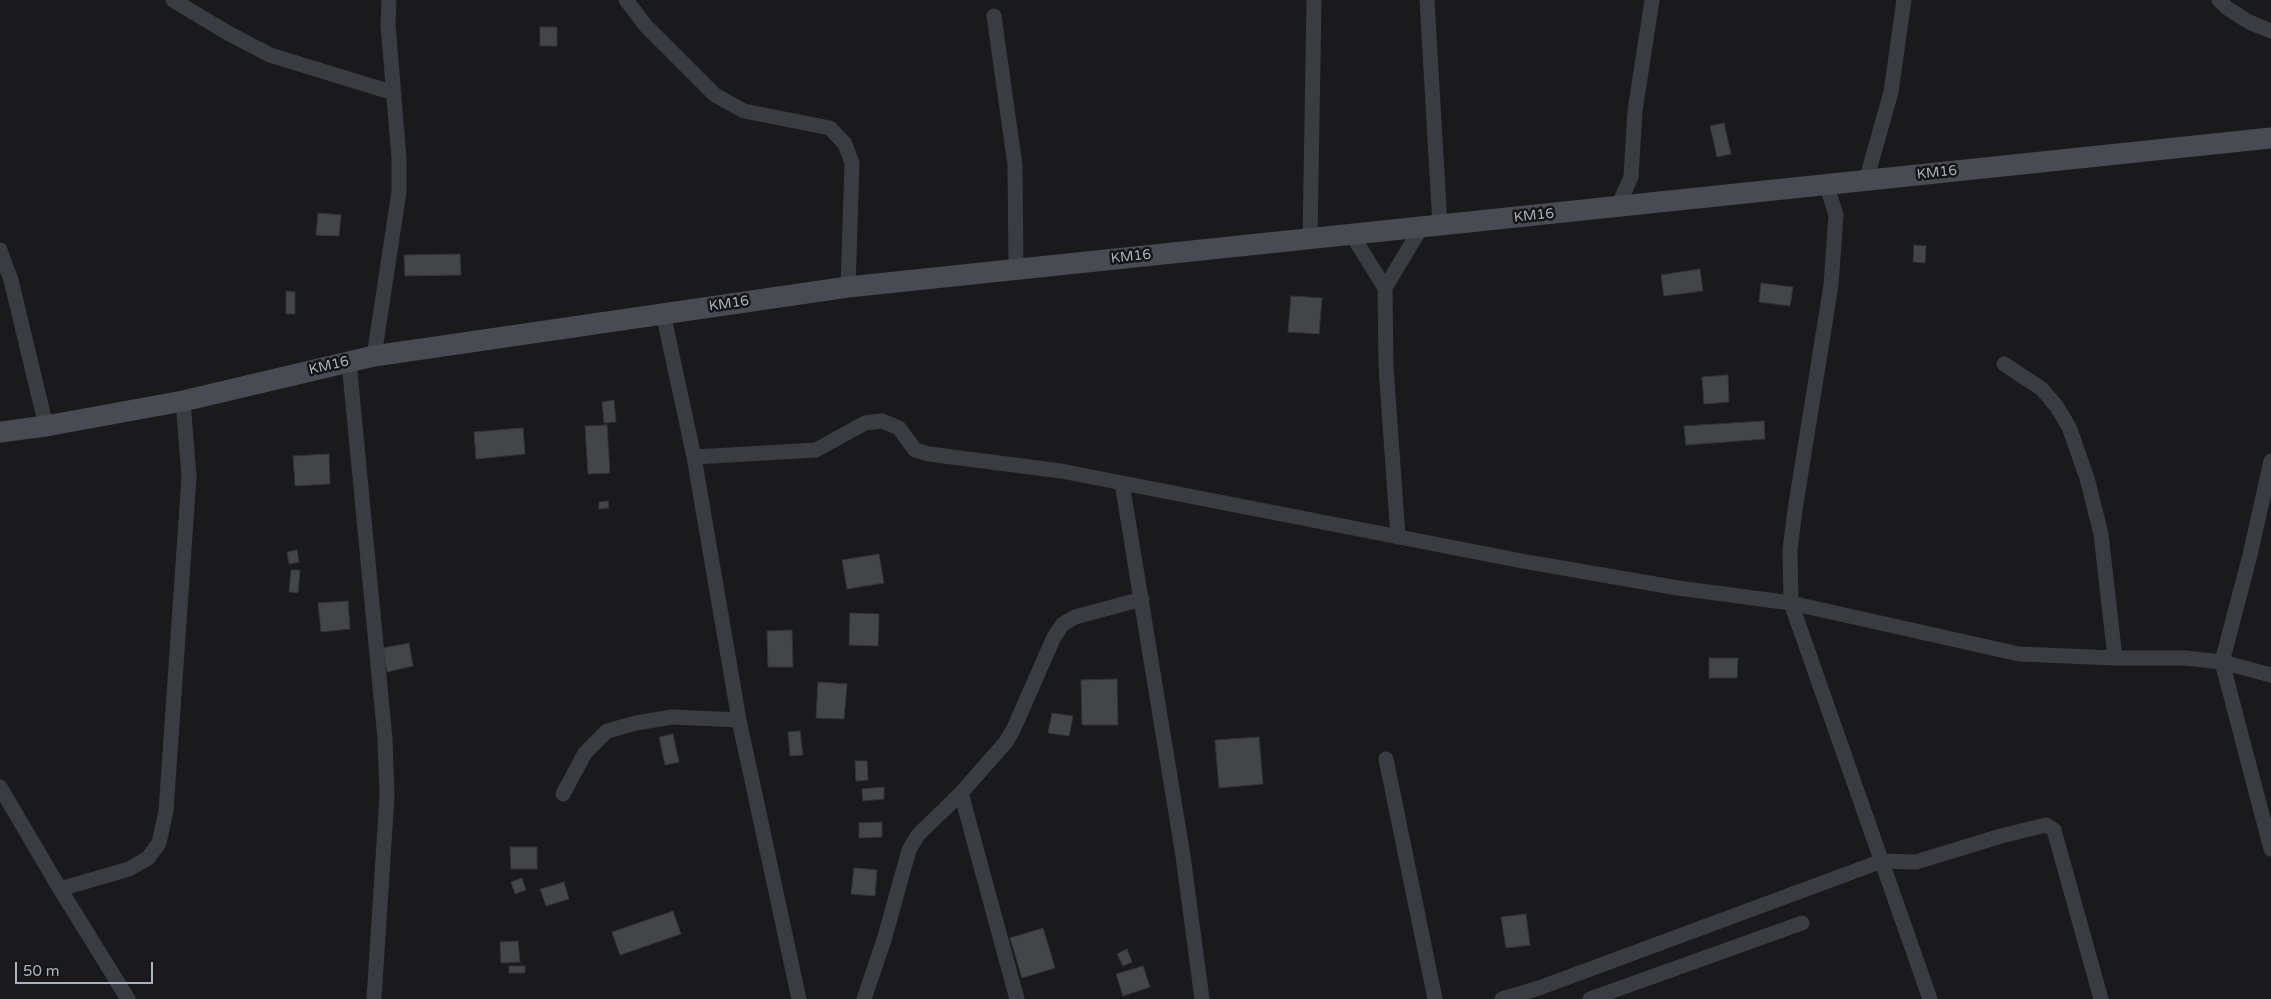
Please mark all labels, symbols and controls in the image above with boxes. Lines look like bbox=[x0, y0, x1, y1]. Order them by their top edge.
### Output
street label: KM16 bbox=[1916, 163, 1958, 183]
street label: KM16 bbox=[1513, 206, 1555, 226]
street label: KM16 bbox=[1110, 247, 1152, 267]
street label: KM16 bbox=[708, 293, 750, 315]
street label: KM16 bbox=[307, 353, 351, 379]
scale bar bbox=[18, 952, 155, 984]
text: 50 m bbox=[23, 962, 60, 980]

